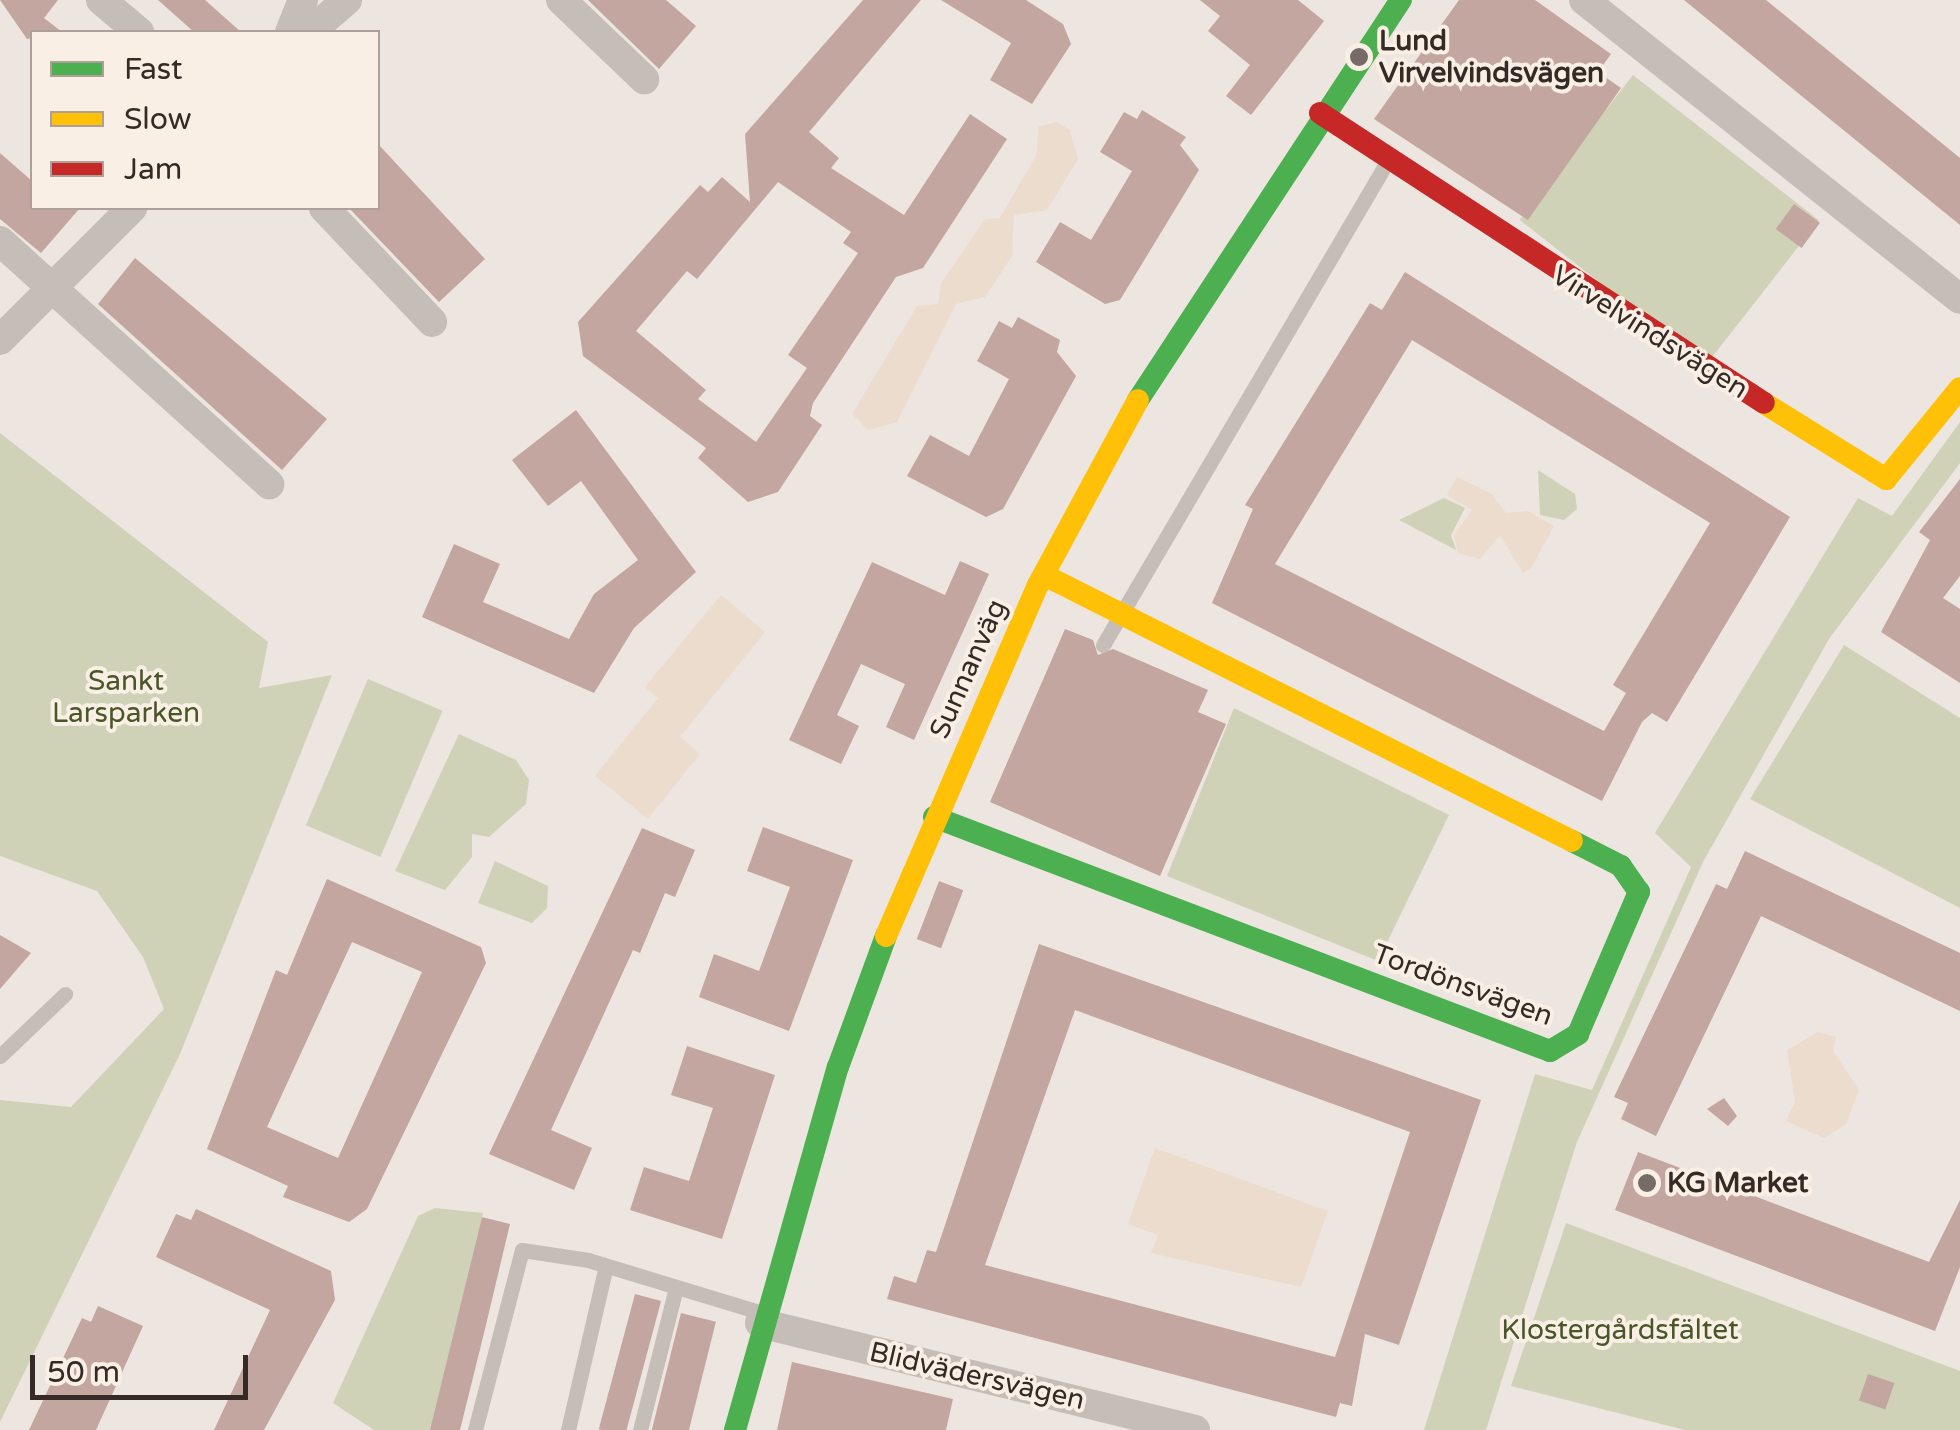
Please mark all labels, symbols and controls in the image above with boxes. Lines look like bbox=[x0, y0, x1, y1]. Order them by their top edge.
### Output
place label: Lund Virvelvindsvägen bbox=[1379, 24, 1604, 90]
legend bbox=[30, 30, 380, 210]
marker: Lund Virvelvindsvägen bbox=[1348, 46, 1370, 68]
text: Fast bbox=[124, 51, 183, 88]
text: Slow bbox=[124, 101, 192, 138]
text: Jam bbox=[124, 151, 182, 188]
street label: Virvelvindsvägen bbox=[1546, 258, 1754, 406]
street label: Sunnanväg bbox=[922, 594, 1014, 744]
park label: Sankt Larsparken bbox=[52, 664, 200, 730]
street label: Tordönsvägen bbox=[1369, 937, 1557, 1033]
place label: KG Market bbox=[1667, 1166, 1808, 1200]
marker: KG Market bbox=[1636, 1172, 1658, 1194]
park label: Klostergårdsfältet bbox=[1501, 1313, 1739, 1347]
scale bar bbox=[35, 1335, 252, 1397]
street label: Blidvädersvägen bbox=[866, 1335, 1088, 1417]
text: 50 m bbox=[47, 1354, 120, 1391]

